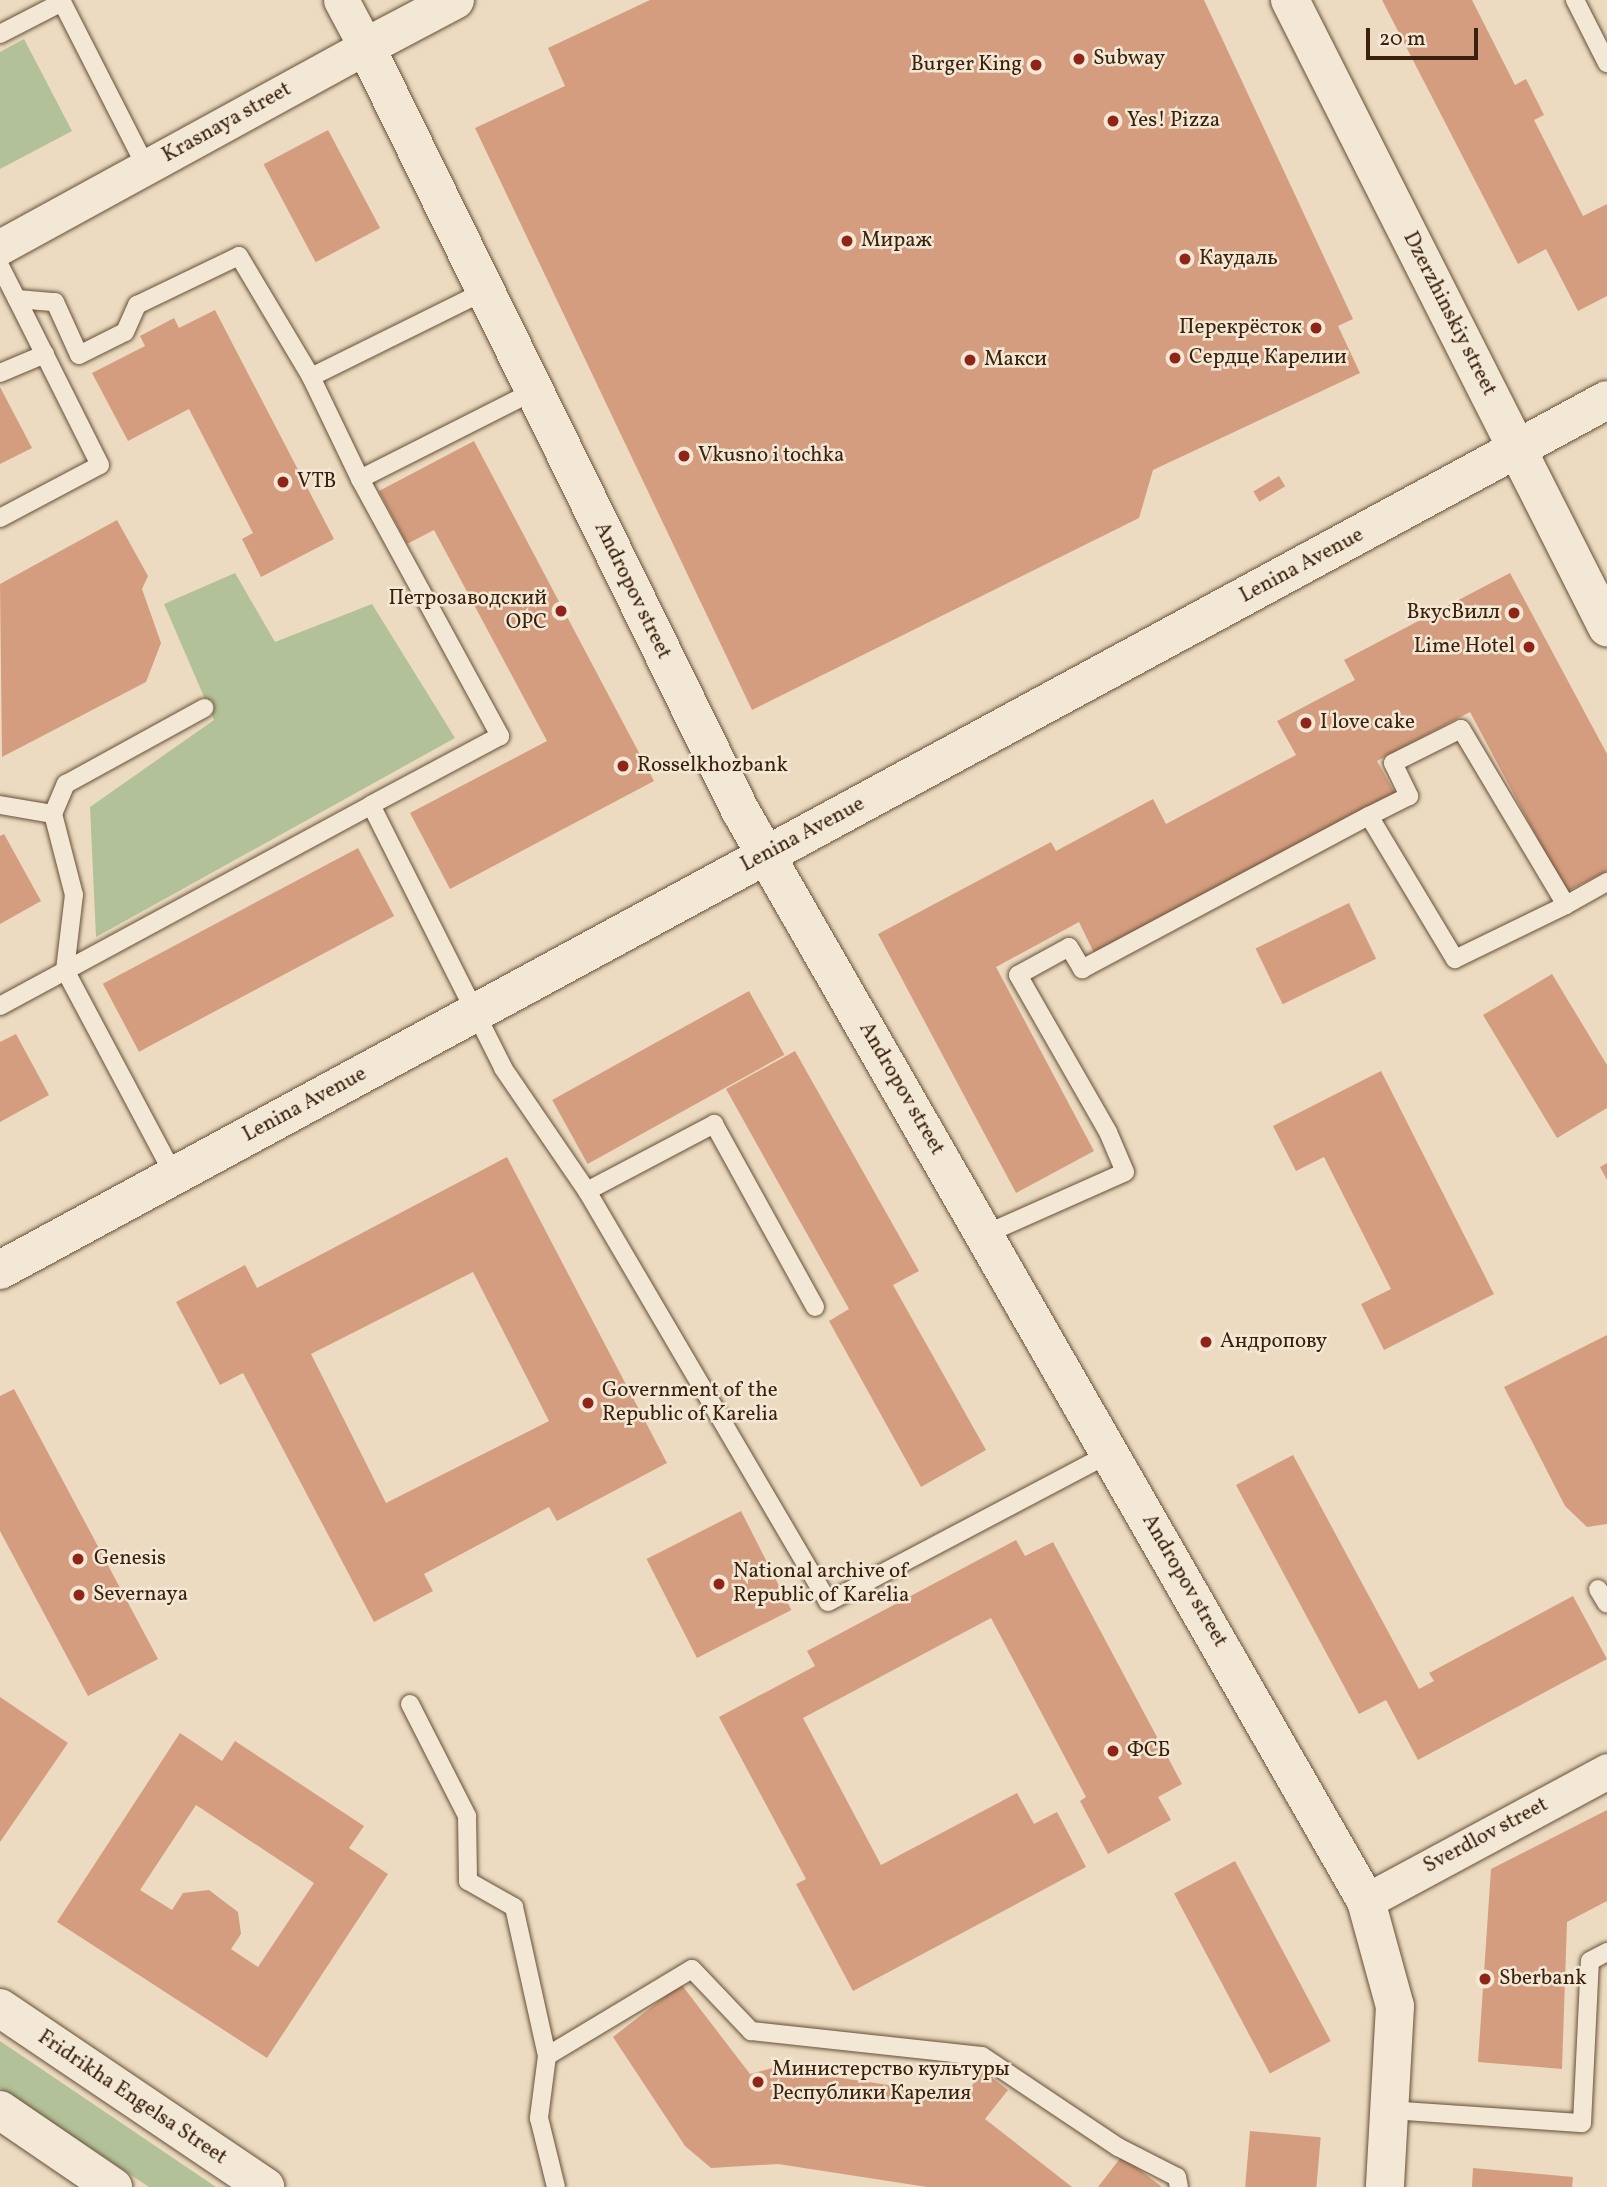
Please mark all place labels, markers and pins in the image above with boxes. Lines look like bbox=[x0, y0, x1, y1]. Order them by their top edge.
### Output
place label: Subway bbox=[1093, 46, 1165, 72]
marker: Subway bbox=[1071, 51, 1087, 67]
place label: Burger King bbox=[911, 52, 1022, 78]
marker: Burger King bbox=[1028, 57, 1044, 73]
place label: Yes! Pizza bbox=[1127, 108, 1220, 134]
marker: Yes! Pizza bbox=[1105, 113, 1121, 129]
place label: Мираж bbox=[861, 228, 932, 254]
marker: Мираж bbox=[839, 233, 855, 249]
place label: Каудаль bbox=[1199, 246, 1278, 272]
marker: Каудаль bbox=[1177, 251, 1193, 267]
place label: Перекрёсток bbox=[1179, 315, 1302, 341]
marker: Перекрёсток bbox=[1308, 320, 1324, 336]
place label: Сердце Карелии bbox=[1189, 345, 1347, 371]
place label: Макси bbox=[984, 347, 1047, 373]
marker: Сердце Карелии bbox=[1167, 350, 1183, 366]
marker: Макси bbox=[962, 352, 978, 368]
place label: Vkusno i tochka bbox=[698, 443, 845, 469]
marker: Vkusno i tochka bbox=[676, 448, 692, 464]
place label: VTB bbox=[297, 469, 336, 495]
marker: VTB bbox=[275, 474, 291, 490]
place label: Петрозаводский ОРС bbox=[388, 586, 547, 636]
place label: ВкусВилл bbox=[1406, 600, 1500, 626]
marker: Петрозаводский ОРС bbox=[553, 603, 569, 619]
marker: ВкусВилл bbox=[1506, 605, 1522, 621]
place label: Lime Hotel bbox=[1414, 634, 1515, 660]
marker: Lime Hotel bbox=[1521, 639, 1537, 655]
place label: I love cake bbox=[1320, 710, 1415, 736]
marker: I love cake bbox=[1298, 715, 1314, 731]
place label: Rosselkhozbank bbox=[637, 753, 788, 779]
marker: Rosselkhozbank bbox=[615, 758, 631, 774]
place label: Андропову bbox=[1220, 1329, 1327, 1355]
marker: Андропову bbox=[1198, 1334, 1214, 1350]
place label: Government of the Republic of Karelia bbox=[602, 1378, 776, 1428]
marker: Government of the Republic of Karelia bbox=[580, 1395, 596, 1411]
place label: Genesis bbox=[94, 1546, 166, 1572]
marker: Genesis bbox=[68, 1549, 88, 1569]
place label: National archive of Republic of Karelia bbox=[733, 1559, 907, 1609]
marker: National archive of Republic of Karelia bbox=[711, 1576, 727, 1592]
place label: Severnaya bbox=[93, 1582, 188, 1608]
marker: Severnaya bbox=[71, 1587, 87, 1603]
place label: ФСБ bbox=[1127, 1738, 1171, 1764]
marker: ФСБ bbox=[1105, 1743, 1121, 1759]
place label: Sberbank bbox=[1499, 1966, 1587, 1992]
marker: Sberbank bbox=[1477, 1971, 1493, 1987]
place label: Министерство культуры Республики Карелия bbox=[772, 2057, 1010, 2107]
marker: Министерство культуры Республики Карелия bbox=[750, 2074, 766, 2090]

